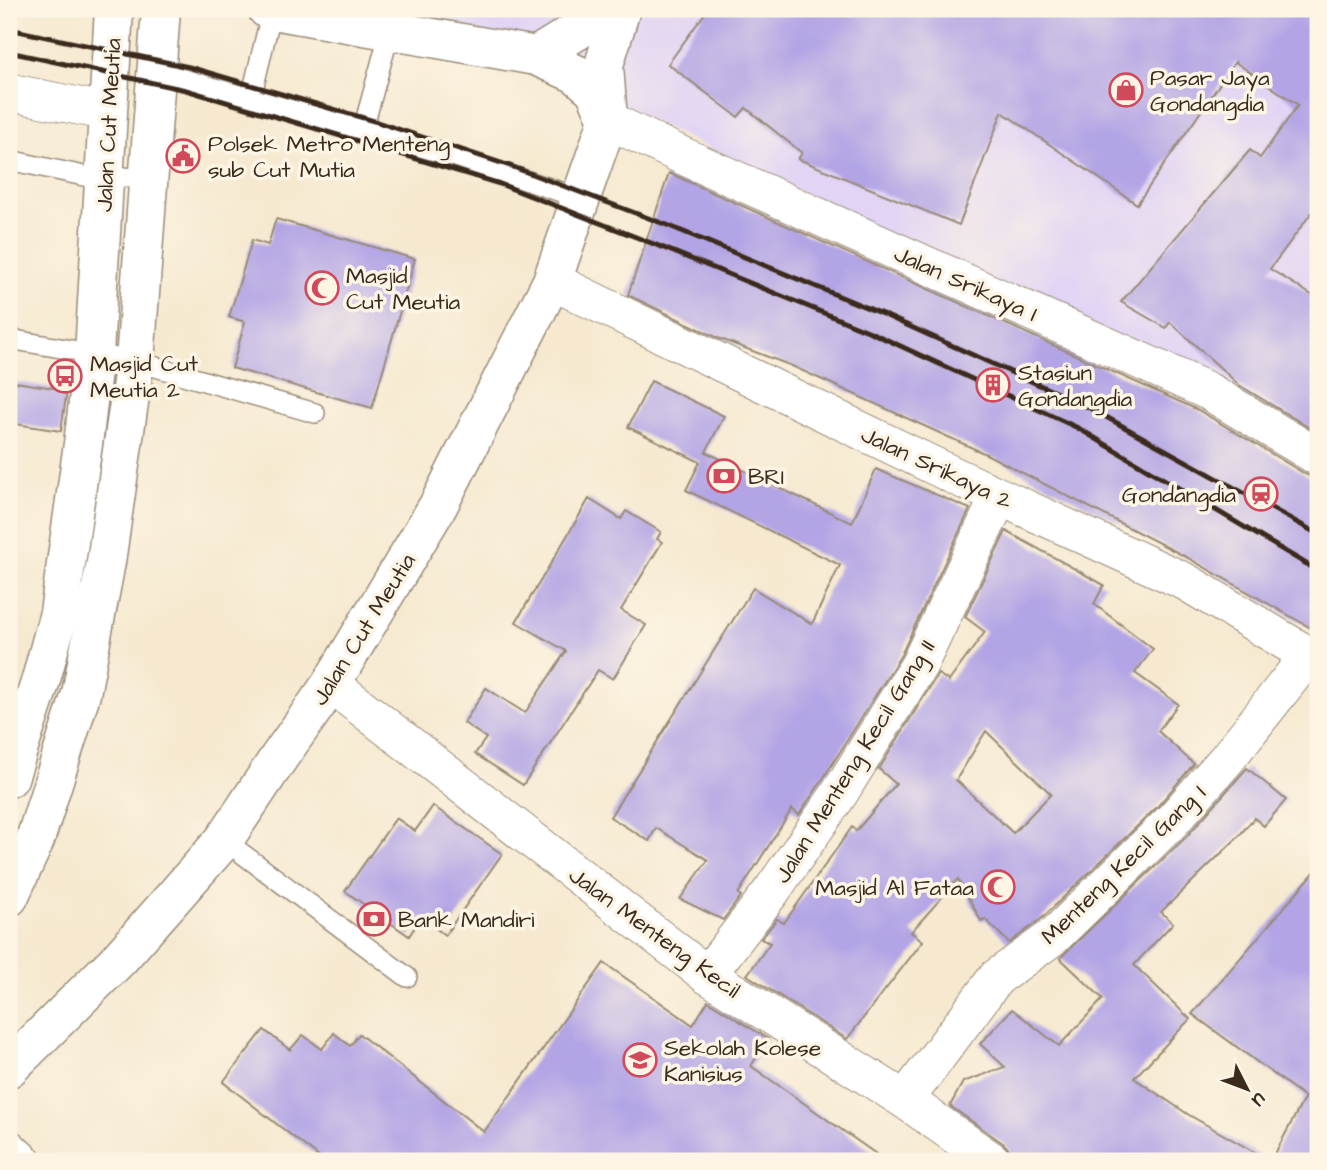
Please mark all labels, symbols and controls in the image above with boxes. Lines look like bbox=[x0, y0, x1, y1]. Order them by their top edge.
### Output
street label: Jalan Cut Meutia bbox=[88, 37, 130, 213]
place label: Pasar Jaya Gondangdia bbox=[1150, 62, 1270, 121]
shop icon: Pasar Jaya Gondangdia bbox=[1107, 71, 1145, 109]
place label: Polsek Metro Menteng sub Cut Mutia bbox=[208, 128, 450, 186]
public building icon: Polsek Metro Menteng sub Cut Mutia bbox=[164, 137, 202, 175]
street label: Jalan Srikaya I bbox=[888, 238, 1042, 331]
place label: Masjid Cut Meutia bbox=[346, 260, 460, 318]
mosque icon: Masjid Cut Meutia bbox=[303, 269, 341, 307]
place label: Masjid Cut Meutia 2 bbox=[90, 348, 199, 406]
bus stop icon: Masjid Cut Meutia 2 bbox=[46, 357, 84, 395]
place label: Stasiun Gondangdia bbox=[1018, 357, 1132, 416]
building icon: Stasiun Gondangdia bbox=[974, 366, 1012, 404]
street label: Jalan Srikaya 2 bbox=[855, 419, 1017, 518]
bank icon: BRI bbox=[705, 457, 743, 495]
place label: BRI bbox=[748, 461, 784, 493]
station icon: Gondangdia bbox=[1242, 475, 1280, 513]
place label: Gondangdia bbox=[1122, 479, 1236, 512]
street label: Jalan Cut Meutia bbox=[304, 547, 424, 712]
street label: Jalan Menteng Kecil Gang II bbox=[767, 634, 944, 890]
street label: Menteng Kecil Gang I bbox=[1034, 777, 1214, 953]
street label: Jalan Menteng Kecil bbox=[561, 860, 747, 1007]
mosque icon: Masjid Al Fataa bbox=[979, 868, 1017, 906]
place label: Masjid Al Fataa bbox=[815, 872, 974, 904]
bank icon: Bank Mandiri bbox=[355, 900, 393, 938]
place label: Bank Mandiri bbox=[398, 904, 535, 936]
place label: Sekolah Kolese Kanisius bbox=[664, 1032, 821, 1090]
school or university icon: Sekolah Kolese Kanisius bbox=[621, 1041, 659, 1079]
north arrow bbox=[1212, 1054, 1282, 1124]
text: U bbox=[1245, 1086, 1272, 1113]

